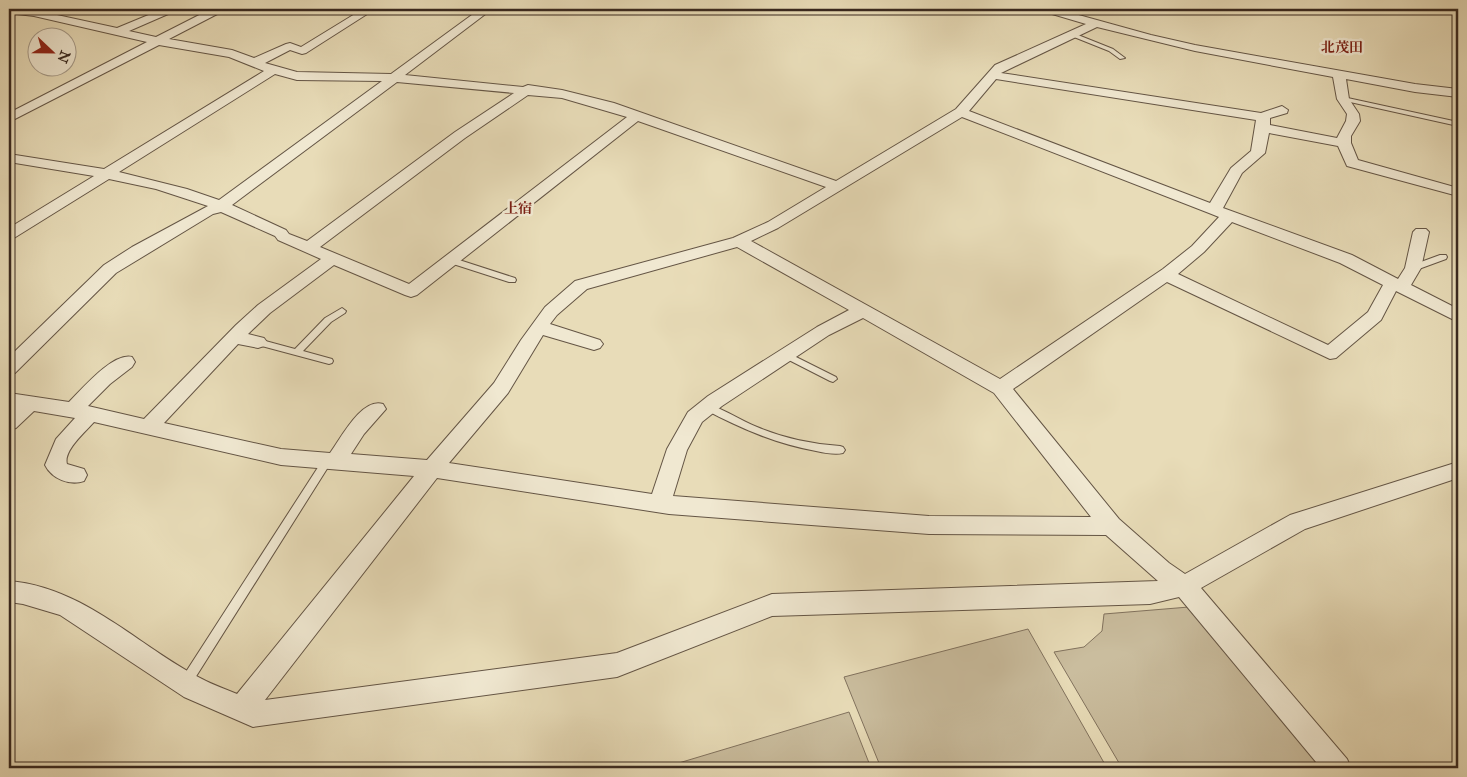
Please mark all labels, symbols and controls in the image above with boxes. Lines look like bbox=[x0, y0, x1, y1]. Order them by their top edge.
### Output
north arrow bbox=[28, 28, 78, 78]
district label: 北茂田 bbox=[1321, 39, 1363, 56]
text: N bbox=[53, 48, 74, 65]
district label: 上宿 bbox=[504, 200, 532, 217]

